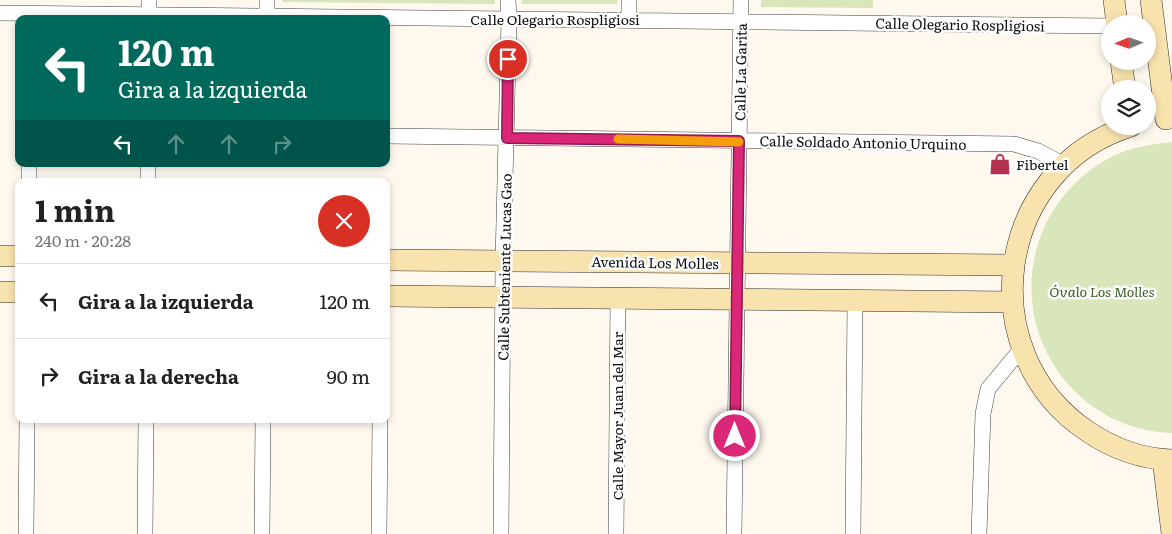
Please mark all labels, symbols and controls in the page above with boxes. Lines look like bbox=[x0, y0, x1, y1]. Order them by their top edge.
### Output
street label: Calle Olegario Rospligiosi bbox=[470, 9, 640, 29]
street label: Calle Olegario Rospligiosi bbox=[875, 13, 1045, 35]
north arrow bbox=[1101, 15, 1156, 70]
map controls bbox=[1101, 15, 1156, 135]
street label: Calle La Garita bbox=[729, 23, 751, 121]
text: 120 m bbox=[118, 25, 215, 77]
icon: left bbox=[35, 35, 100, 100]
pin bbox=[487, 38, 529, 80]
icon: arrive bbox=[494, 45, 522, 73]
text: Gira a la izquierda bbox=[118, 72, 307, 105]
button: layers bbox=[1101, 80, 1156, 135]
icon: left bbox=[109, 130, 137, 158]
icon: ahead bbox=[162, 130, 190, 158]
icon: ahead bbox=[215, 130, 243, 158]
icon: right bbox=[268, 130, 296, 158]
street label: Calle Soldado Antonio Urquino bbox=[759, 130, 967, 154]
shop icon: Fibertel bbox=[987, 151, 1013, 177]
place label: Fibertel bbox=[1016, 154, 1069, 174]
street label: Calle Subteniente Lucas Gao bbox=[492, 173, 516, 361]
text: 1 min bbox=[35, 187, 115, 231]
button: close bbox=[318, 195, 370, 247]
text: 240 m · 20:28 bbox=[35, 228, 131, 252]
street label: Avenida Los Molles bbox=[591, 251, 719, 273]
park label: Óvalo Los Molles bbox=[1049, 281, 1155, 301]
icon: left bbox=[35, 287, 63, 315]
text: Gira a la izquierda bbox=[78, 287, 254, 315]
text: 120 m bbox=[319, 287, 370, 315]
street label: Calle Mayor Juan del Mar bbox=[607, 331, 627, 500]
icon: right bbox=[35, 362, 63, 390]
text: Gira a la derecha bbox=[78, 362, 239, 390]
text: 90 m bbox=[327, 362, 370, 390]
position arrow bbox=[708, 409, 760, 461]

